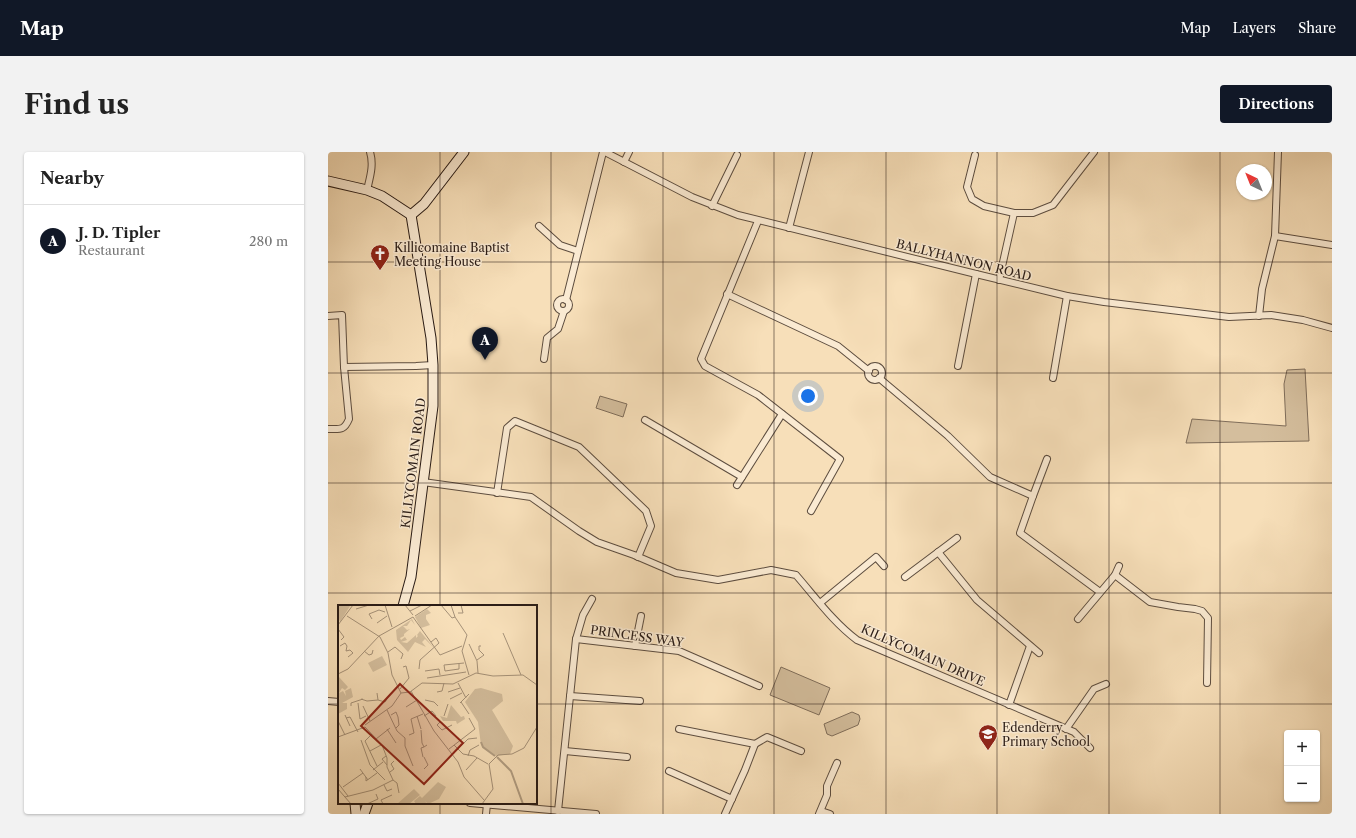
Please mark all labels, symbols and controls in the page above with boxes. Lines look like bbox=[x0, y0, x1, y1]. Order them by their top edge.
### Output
text: Map bbox=[20, 17, 64, 40]
text: Map bbox=[1180, 19, 1210, 37]
text: Layers bbox=[1232, 19, 1276, 37]
text: Share bbox=[1298, 19, 1336, 37]
button: Directions bbox=[1220, 85, 1332, 123]
text: Find us bbox=[24, 87, 129, 121]
north arrow bbox=[1236, 164, 1272, 200]
text: Nearby bbox=[40, 168, 104, 188]
text: J. D. Tipler bbox=[78, 223, 160, 242]
text: A bbox=[48, 233, 58, 249]
text: 280 m bbox=[249, 233, 288, 249]
street label: BALLYHANNON ROAD bbox=[895, 236, 1033, 284]
place label: Killicomaine Baptist Meeting House bbox=[394, 240, 510, 269]
text: Restaurant bbox=[78, 242, 145, 258]
church icon: Killicomaine Baptist Meeting House bbox=[369, 243, 391, 271]
pin: A bbox=[472, 327, 498, 360]
your location bbox=[798, 386, 818, 406]
street label: KILLYCOMAIN ROAD bbox=[398, 397, 428, 529]
inset map bbox=[338, 605, 537, 804]
street label: KILLYCOMAIN DRIVE bbox=[859, 621, 987, 689]
street label: PRINCESS WAY bbox=[589, 622, 685, 650]
place label: Edenderry Primary School bbox=[1002, 720, 1090, 749]
school or university icon: Edenderry Primary School bbox=[977, 723, 999, 751]
map controls bbox=[1284, 730, 1320, 802]
button: + bbox=[1284, 730, 1320, 766]
button: − bbox=[1284, 766, 1320, 802]

